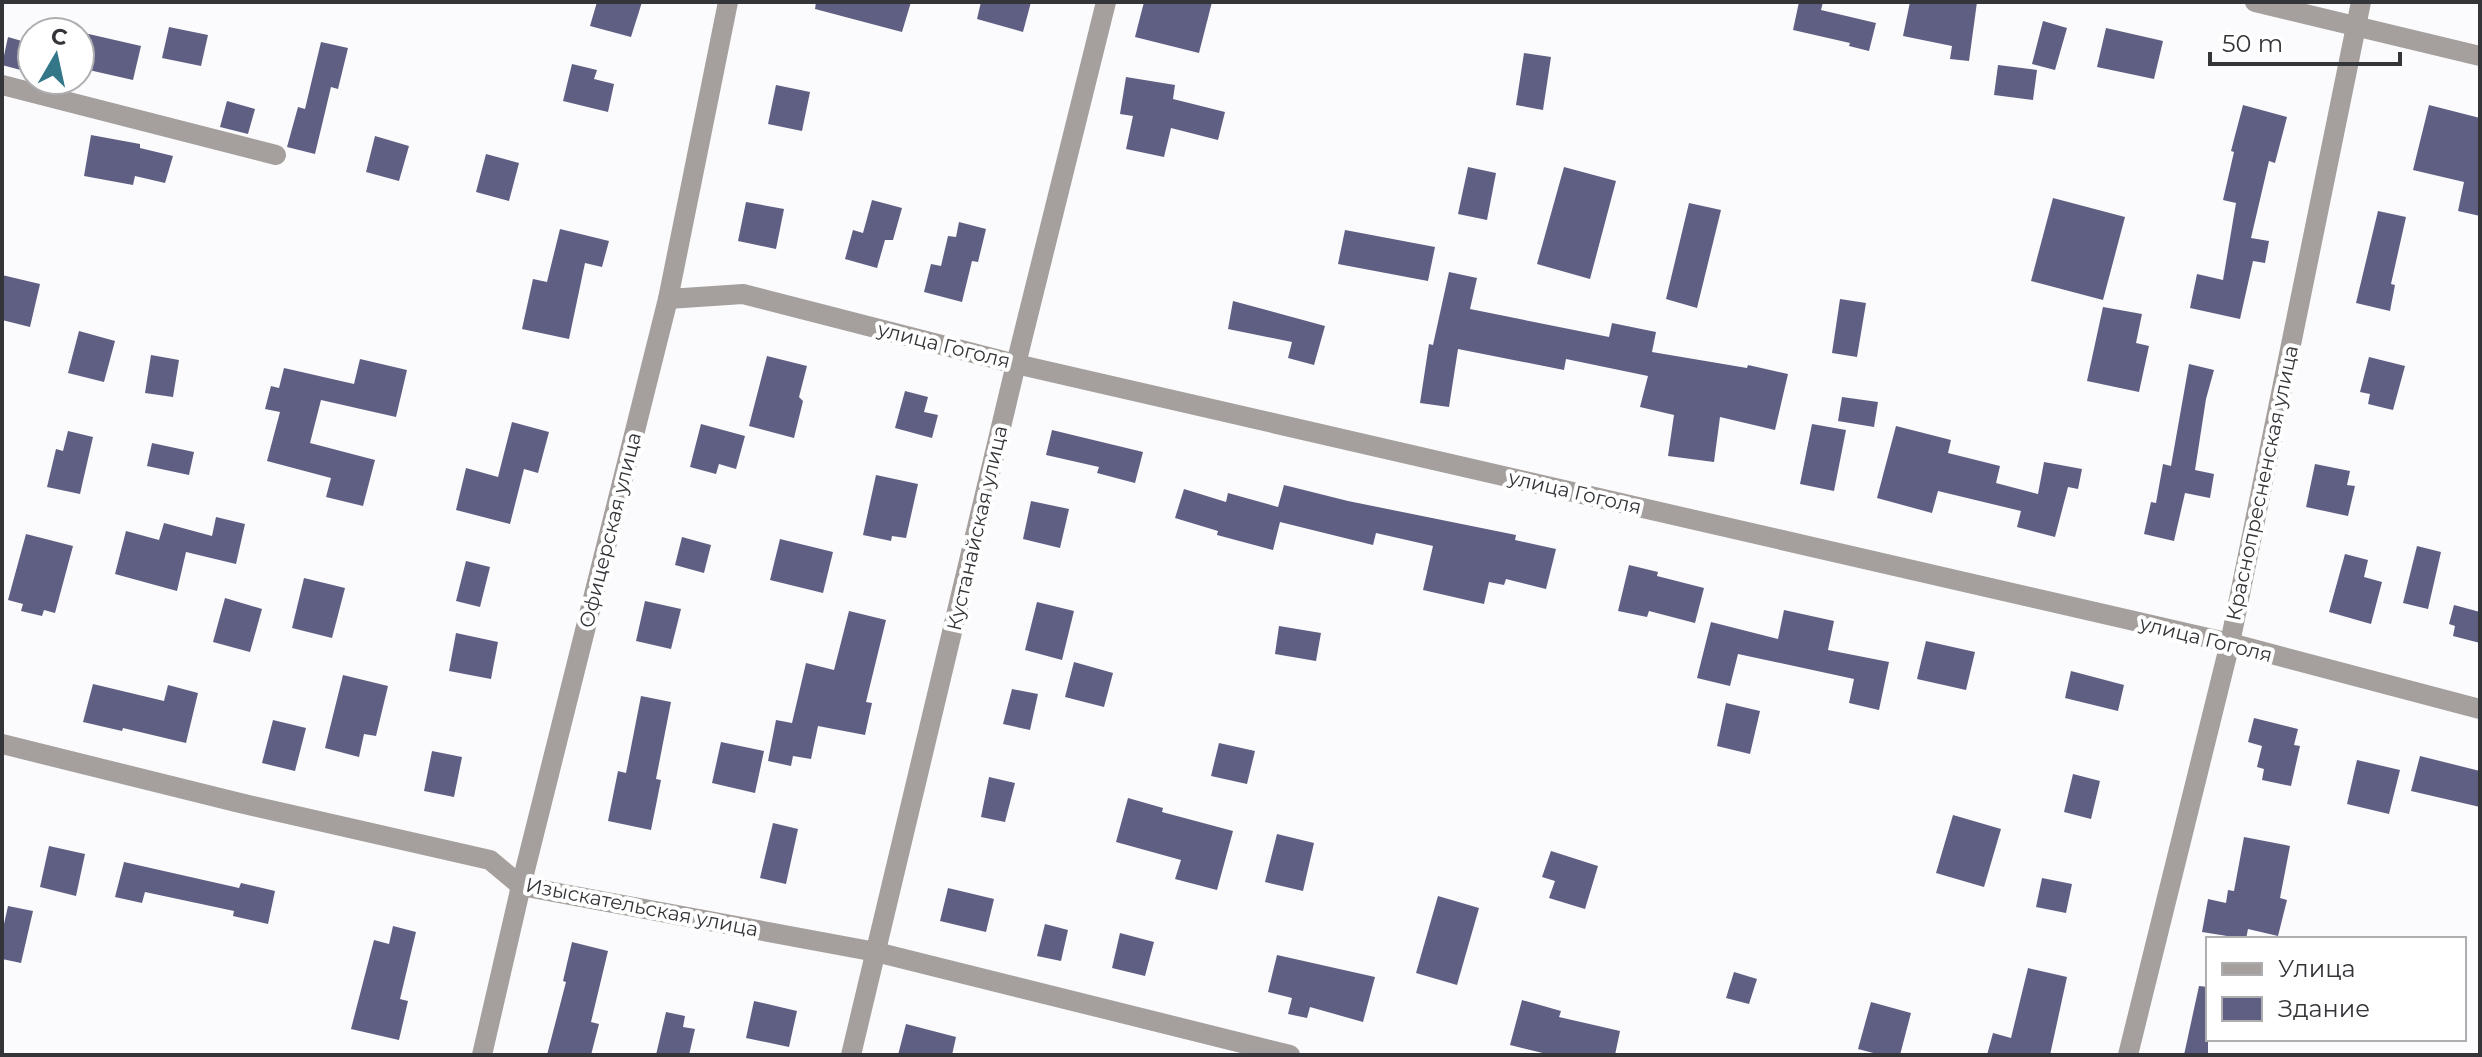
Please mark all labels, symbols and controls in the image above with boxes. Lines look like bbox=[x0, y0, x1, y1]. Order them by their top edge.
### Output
north arrow bbox=[16, 16, 96, 96]
scale bar bbox=[2210, 16, 2400, 66]
text: С bbox=[49, 22, 69, 51]
text: 50 m bbox=[2222, 29, 2283, 58]
street label: улица Гоголя bbox=[874, 317, 1013, 373]
street label: Краснопресненская улица bbox=[2221, 343, 2303, 623]
street label: Кустанайская улица bbox=[942, 423, 1012, 633]
street label: Офицерская улица bbox=[574, 430, 646, 630]
street label: улица Гоголя bbox=[1505, 465, 1644, 519]
street label: улица Гоголя bbox=[2136, 611, 2275, 667]
street label: Изыскательская улица bbox=[524, 873, 760, 941]
legend bbox=[2206, 937, 2466, 1041]
text: Улица bbox=[2278, 954, 2356, 983]
text: Здание bbox=[2278, 994, 2370, 1023]

